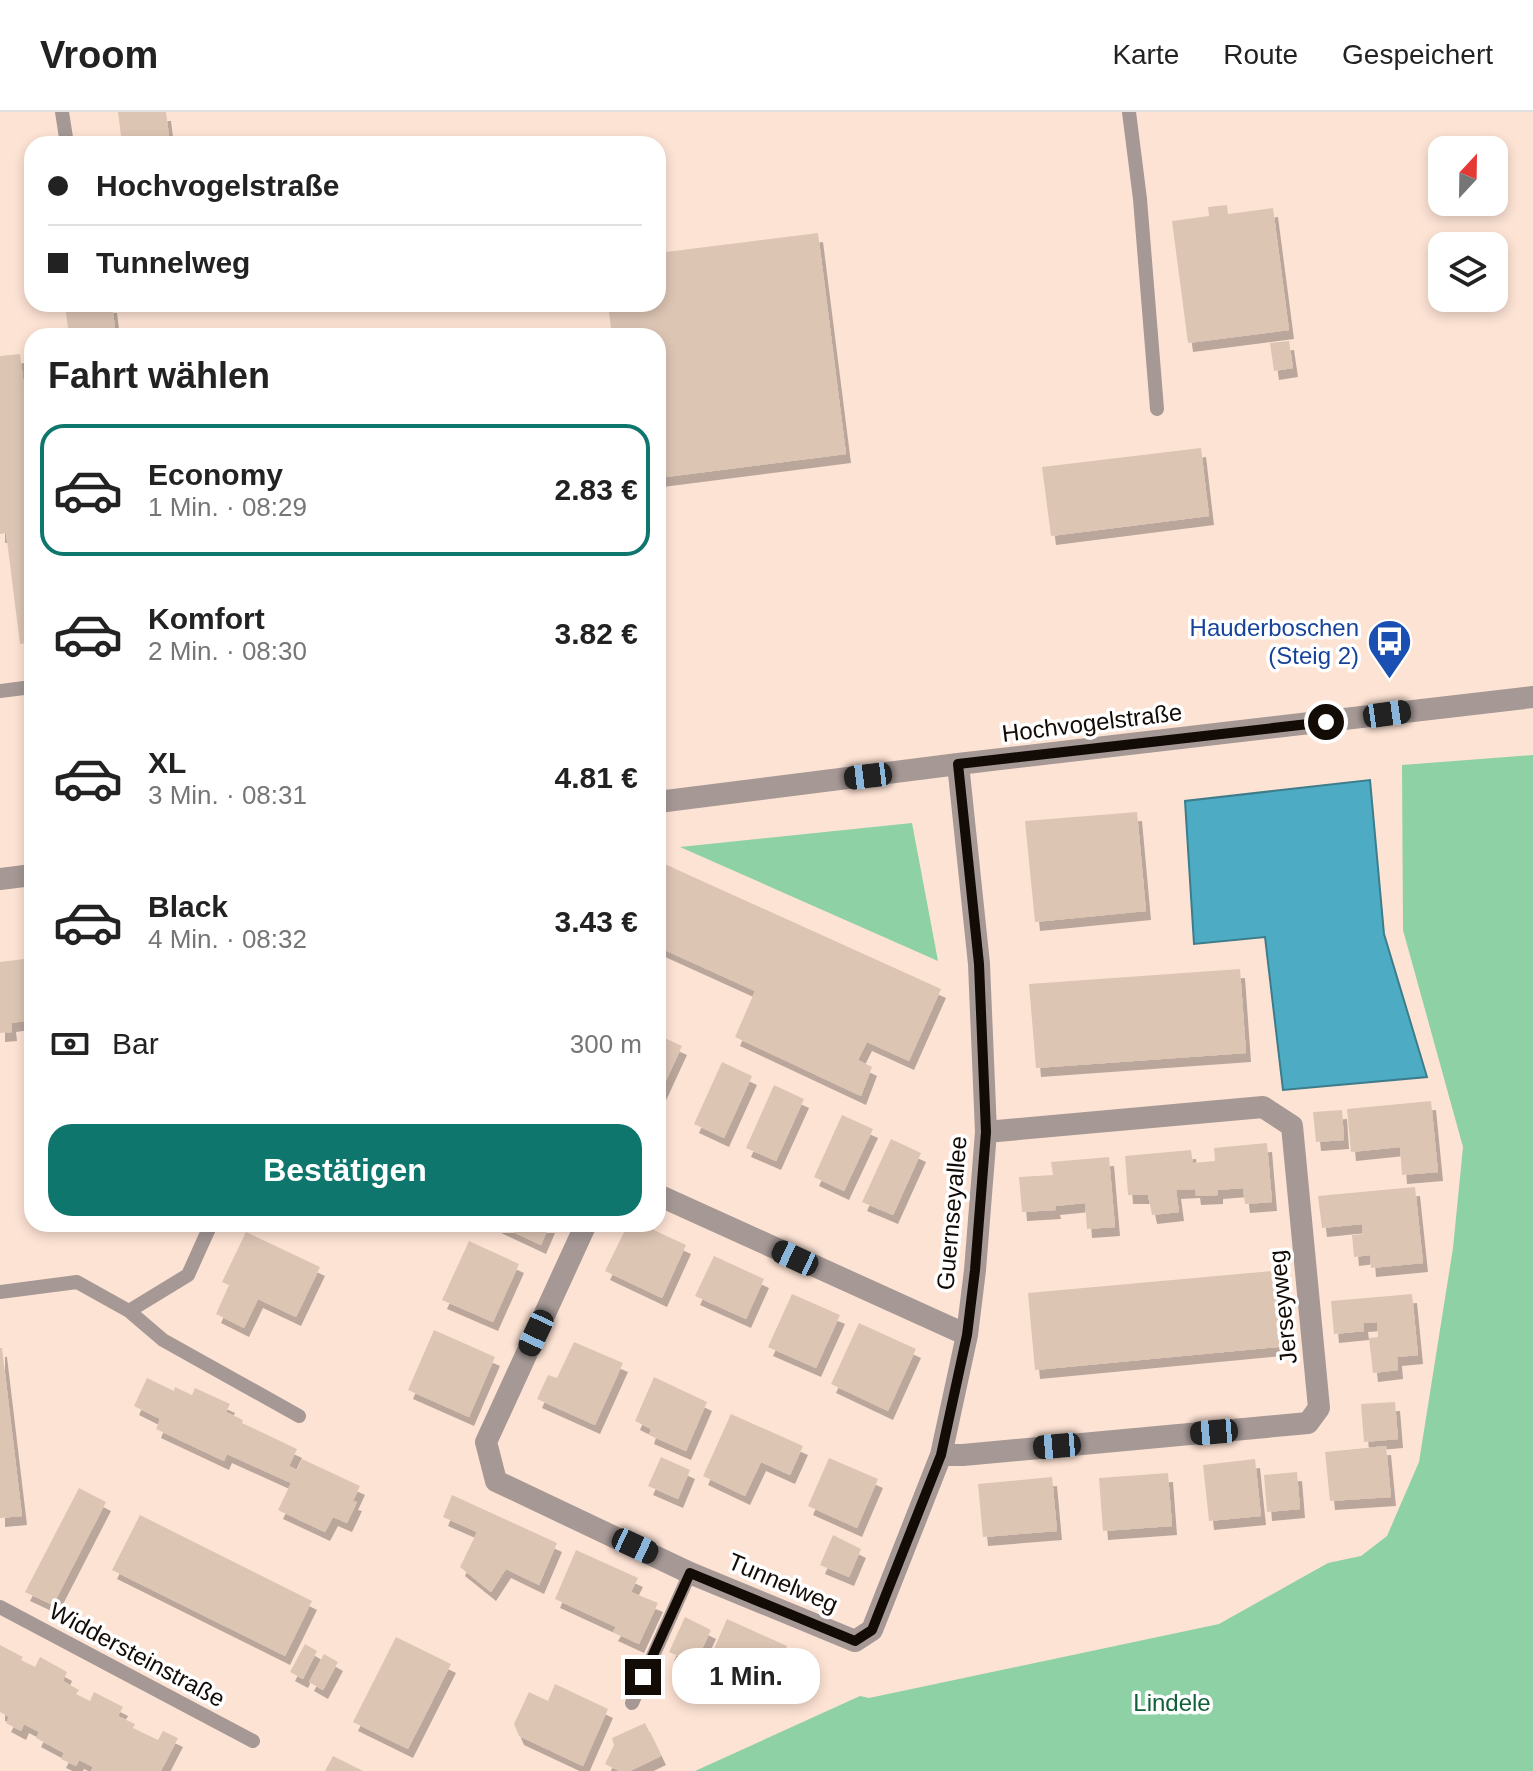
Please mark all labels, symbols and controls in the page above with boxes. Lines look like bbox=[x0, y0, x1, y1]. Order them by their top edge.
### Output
text: Vroom bbox=[40, 34, 158, 76]
text: Karte bbox=[1112, 39, 1179, 70]
text: Route bbox=[1223, 39, 1298, 70]
text: Gespeichert bbox=[1342, 39, 1493, 70]
north arrow bbox=[1428, 136, 1508, 216]
map controls bbox=[1428, 136, 1508, 312]
text: Hochvogelstraße bbox=[96, 169, 339, 202]
button: layers bbox=[1428, 232, 1508, 312]
text: Tunnelweg bbox=[96, 246, 250, 279]
text: Fahrt wählen bbox=[48, 355, 270, 396]
icon: car bbox=[52, 454, 124, 526]
text: Economy bbox=[148, 458, 283, 491]
text: 2.83 € bbox=[555, 473, 638, 506]
text: 1 Min. · 08:29 bbox=[148, 492, 307, 522]
icon: car bbox=[52, 598, 124, 670]
text: Komfort bbox=[148, 602, 265, 635]
place label: Hauderboschen (Steig 2) bbox=[1190, 614, 1359, 669]
text: 3.82 € bbox=[555, 617, 638, 650]
bus stop icon: Hauderboschen (Steig 2) bbox=[1366, 618, 1414, 681]
text: 2 Min. · 08:30 bbox=[148, 636, 307, 666]
street label: Hochvogelstraße bbox=[1000, 698, 1184, 747]
car bbox=[1362, 699, 1412, 729]
route start bbox=[1308, 704, 1344, 740]
icon: car bbox=[52, 742, 124, 814]
text: XL bbox=[148, 746, 186, 779]
text: 4.81 € bbox=[555, 761, 638, 794]
car bbox=[843, 761, 893, 791]
text: 3 Min. · 08:31 bbox=[148, 780, 307, 810]
icon: car bbox=[52, 886, 124, 958]
text: Black bbox=[148, 890, 228, 923]
text: 3.43 € bbox=[555, 905, 638, 938]
text: 4 Min. · 08:32 bbox=[148, 924, 307, 954]
icon: cash bbox=[48, 1022, 92, 1066]
text: Bar bbox=[112, 1027, 159, 1060]
text: 300 m bbox=[570, 1029, 642, 1059]
button: Bestätigen bbox=[48, 1124, 642, 1216]
street label: Guernseyallee bbox=[931, 1135, 972, 1291]
car bbox=[768, 1237, 822, 1279]
street label: Jerseyweg bbox=[1263, 1249, 1302, 1366]
car bbox=[515, 1306, 557, 1360]
car bbox=[1189, 1418, 1239, 1446]
car bbox=[1032, 1432, 1082, 1460]
car bbox=[608, 1525, 662, 1567]
street label: Tunnelweg bbox=[724, 1547, 842, 1618]
street label: Widdersteinstraße bbox=[45, 1597, 230, 1712]
callout: 1 Min. bbox=[671, 1649, 819, 1705]
route end bbox=[625, 1659, 661, 1695]
text: 1 Min. bbox=[709, 1661, 783, 1691]
park label: Lindele bbox=[1133, 1689, 1211, 1716]

